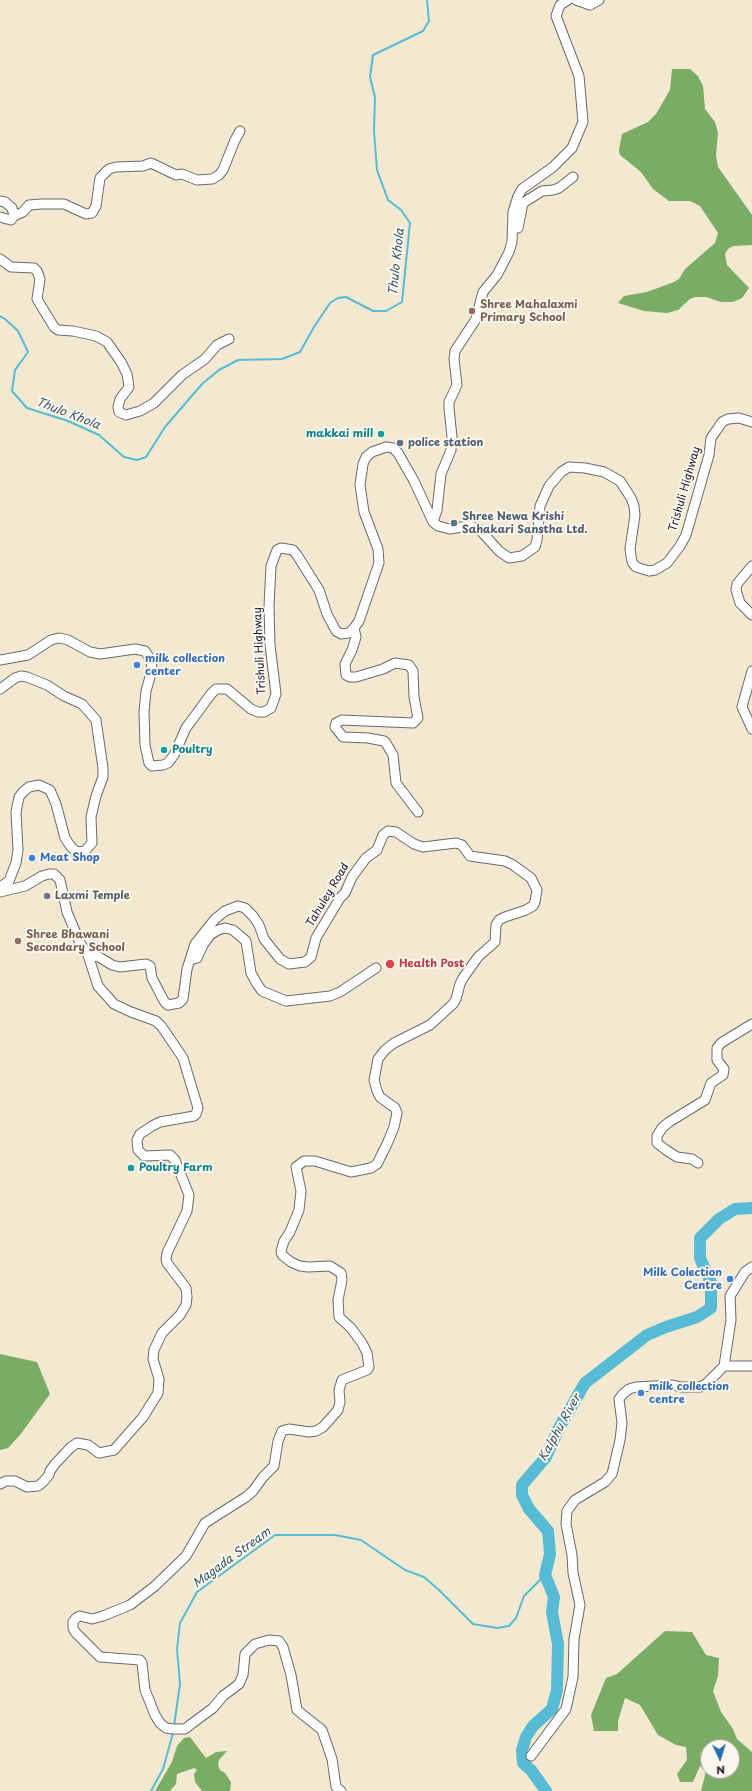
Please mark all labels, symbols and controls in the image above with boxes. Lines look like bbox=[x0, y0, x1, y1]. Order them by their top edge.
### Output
water label: Thulo Khola bbox=[386, 228, 408, 296]
place label: Shree Mahalaxmi Primary School bbox=[480, 298, 578, 324]
marker: Shree Mahalaxmi Primary School bbox=[467, 306, 477, 316]
water label: Thulo Khola bbox=[34, 395, 102, 433]
place label: makkai mill bbox=[306, 427, 373, 441]
marker: makkai mill bbox=[376, 429, 386, 439]
place label: police station bbox=[408, 436, 483, 450]
marker: police station bbox=[395, 438, 405, 448]
street label: Trishuli Highway bbox=[667, 445, 703, 533]
place label: Shree Newa Krishi Sahakari Sanstha Ltd. bbox=[462, 510, 587, 536]
marker: Shree Newa Krishi Sahakari Sanstha Ltd. bbox=[449, 518, 459, 528]
street label: Trishuli Highway bbox=[251, 607, 269, 695]
place label: milk collection center bbox=[145, 652, 225, 678]
marker: milk collection center bbox=[132, 660, 142, 670]
place label: Poultry bbox=[172, 743, 212, 757]
marker: Poultry bbox=[159, 745, 169, 755]
place label: Meat Shop bbox=[40, 851, 100, 865]
marker: Meat Shop bbox=[27, 853, 37, 863]
street label: Tahuley Road bbox=[304, 861, 352, 929]
place label: Laxmi Temple bbox=[55, 889, 130, 903]
marker: Laxmi Temple bbox=[42, 891, 52, 901]
place label: Shree Bhawani Secondary School bbox=[26, 928, 125, 954]
marker: Shree Bhawani Secondary School bbox=[13, 936, 23, 946]
place label: Health Post bbox=[399, 957, 464, 971]
marker: Health Post bbox=[384, 958, 396, 970]
place label: Poultry Farm bbox=[139, 1161, 212, 1175]
marker: Poultry Farm bbox=[126, 1163, 136, 1173]
place label: Milk Colection Centre bbox=[643, 1266, 722, 1292]
marker: Milk Colection Centre bbox=[725, 1274, 735, 1284]
place label: milk collection centre bbox=[649, 1380, 729, 1406]
marker: milk collection centre bbox=[636, 1388, 646, 1398]
water label: Kalphu River bbox=[536, 1392, 584, 1464]
water label: Magada Stream bbox=[190, 1525, 274, 1591]
north arrow bbox=[700, 1739, 740, 1779]
text: N bbox=[716, 1762, 726, 1779]

